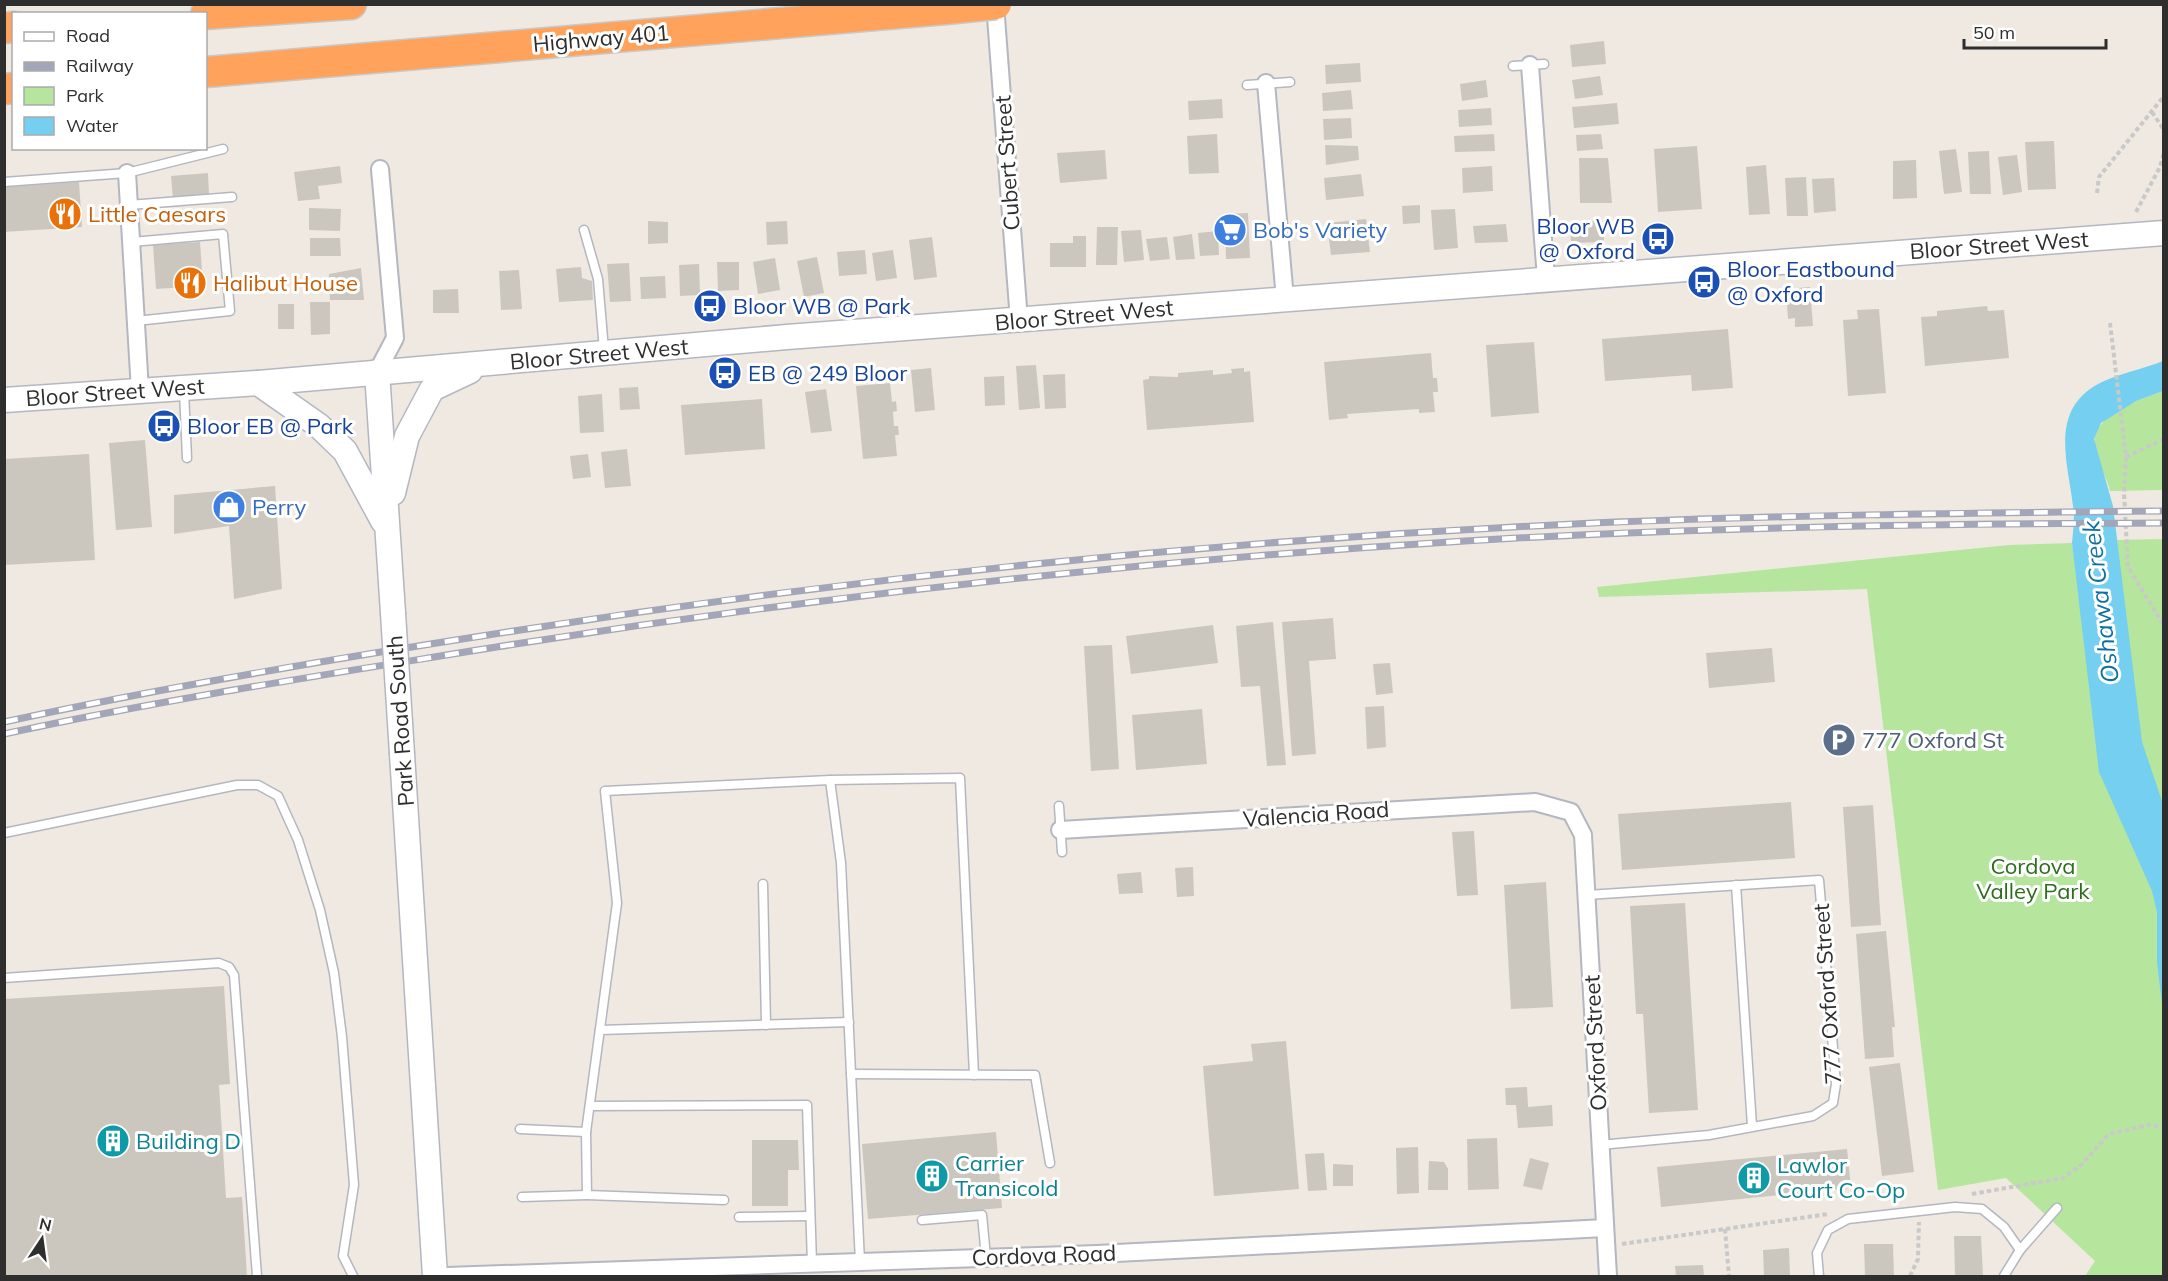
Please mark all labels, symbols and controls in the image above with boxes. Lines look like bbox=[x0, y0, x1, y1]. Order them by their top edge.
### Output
legend bbox=[12, 12, 207, 150]
scale bar bbox=[1964, 12, 2106, 50]
street label: Highway 401 bbox=[531, 18, 671, 58]
text: 50 m bbox=[1973, 21, 2015, 44]
text: Road bbox=[66, 24, 110, 47]
text: Railway bbox=[66, 54, 134, 77]
text: Park bbox=[66, 84, 105, 107]
street label: Cubert Street bbox=[988, 94, 1026, 232]
text: Water bbox=[66, 114, 119, 137]
restaurant icon: Little Caesars bbox=[47, 196, 83, 232]
place label: Little Caesars bbox=[88, 200, 226, 228]
supermarket icon: Bob's Variety bbox=[1212, 212, 1248, 248]
place label: Bloor WB @ Oxford bbox=[1537, 212, 1635, 265]
place label: Bob's Variety bbox=[1253, 216, 1388, 244]
bus stop icon: Bloor WB @ Oxford bbox=[1640, 221, 1676, 257]
street label: Bloor Street West bbox=[1909, 225, 2090, 265]
place label: Bloor Eastbound @ Oxford bbox=[1727, 255, 1895, 308]
bus stop icon: Bloor Eastbound @ Oxford bbox=[1686, 264, 1722, 300]
restaurant icon: Halibut House bbox=[172, 265, 208, 301]
place label: Halibut House bbox=[213, 269, 358, 297]
bus stop icon: Bloor WB @ Park bbox=[692, 288, 728, 324]
place label: Bloor WB @ Park bbox=[733, 292, 911, 320]
street label: Bloor Street West bbox=[993, 293, 1175, 337]
street label: Bloor Street West bbox=[508, 332, 690, 376]
bus stop icon: EB @ 249 Bloor bbox=[707, 355, 743, 391]
place label: EB @ 249 Bloor bbox=[748, 359, 907, 387]
street label: Bloor Street West bbox=[25, 372, 206, 412]
bus stop icon: Bloor EB @ Park bbox=[146, 408, 182, 444]
place label: Bloor EB @ Park bbox=[187, 412, 354, 440]
shop icon: Perry bbox=[211, 489, 247, 525]
place label: Perry bbox=[252, 493, 306, 521]
water label: Oshawa Creek bbox=[2075, 518, 2125, 685]
street label: Park Road South bbox=[380, 635, 420, 807]
parking icon: 777 Oxford St bbox=[1821, 722, 1857, 758]
place label: 777 Oxford St bbox=[1862, 726, 2004, 754]
street label: Valencia Road bbox=[1242, 795, 1390, 833]
park label: Cordova Valley Park bbox=[1976, 852, 2090, 905]
street label: 777 Oxford Street bbox=[1807, 902, 1847, 1085]
street label: Oxford Street bbox=[1577, 974, 1613, 1112]
building icon: Building D bbox=[95, 1123, 131, 1159]
place label: Building D bbox=[136, 1127, 241, 1155]
place label: Carrier Transicold bbox=[955, 1149, 1058, 1202]
place label: Lawlor Court Co-Op bbox=[1777, 1151, 1905, 1204]
building icon: Carrier Transicold bbox=[914, 1158, 950, 1194]
building icon: Lawlor Court Co-Op bbox=[1736, 1160, 1772, 1196]
north arrow bbox=[12, 1209, 72, 1269]
text: N bbox=[37, 1213, 54, 1235]
street label: Cordova Road bbox=[971, 1238, 1117, 1272]

